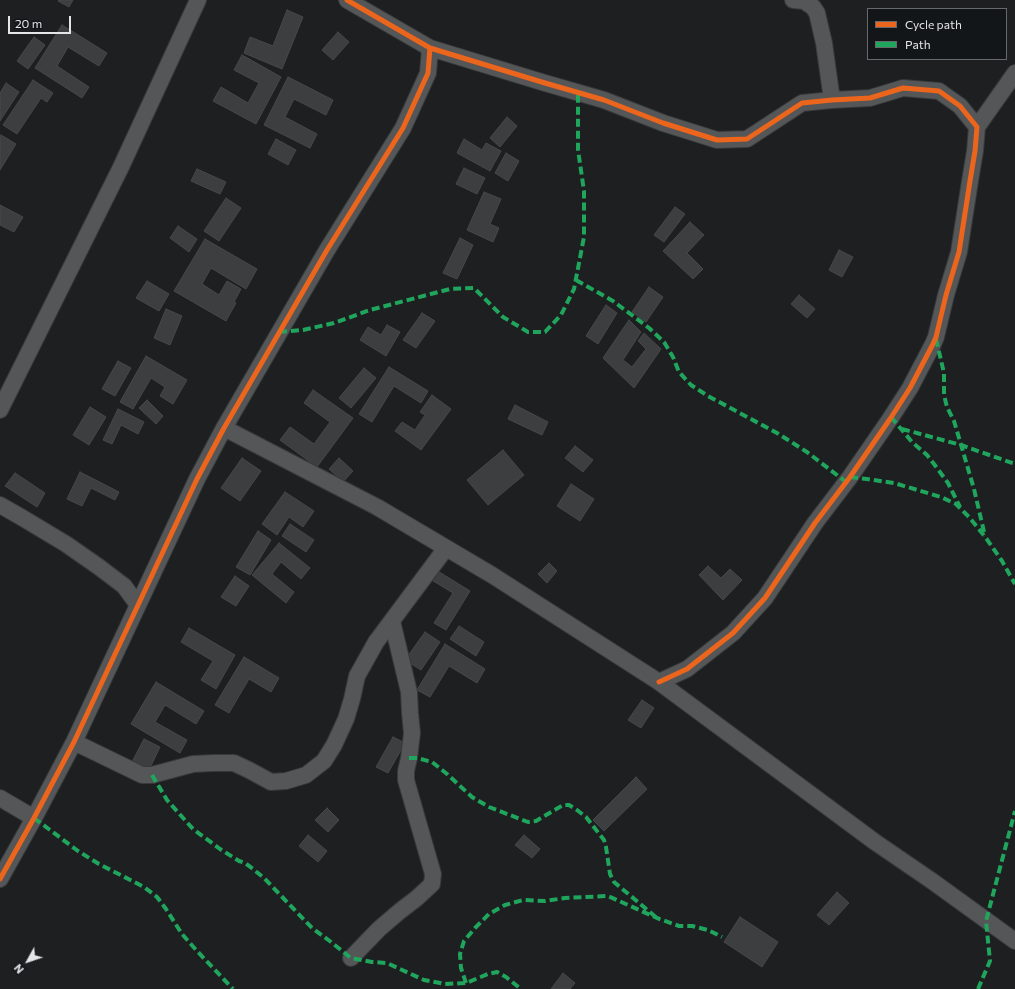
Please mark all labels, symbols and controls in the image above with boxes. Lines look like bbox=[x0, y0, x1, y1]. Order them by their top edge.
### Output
scale bar bbox=[10, 8, 73, 34]
legend bbox=[867, 8, 1007, 60]
text: 20 m bbox=[15, 16, 42, 30]
text: Cycle path bbox=[905, 17, 962, 31]
text: Path bbox=[905, 37, 931, 51]
north arrow bbox=[8, 941, 48, 981]
text: N bbox=[11, 962, 26, 976]

